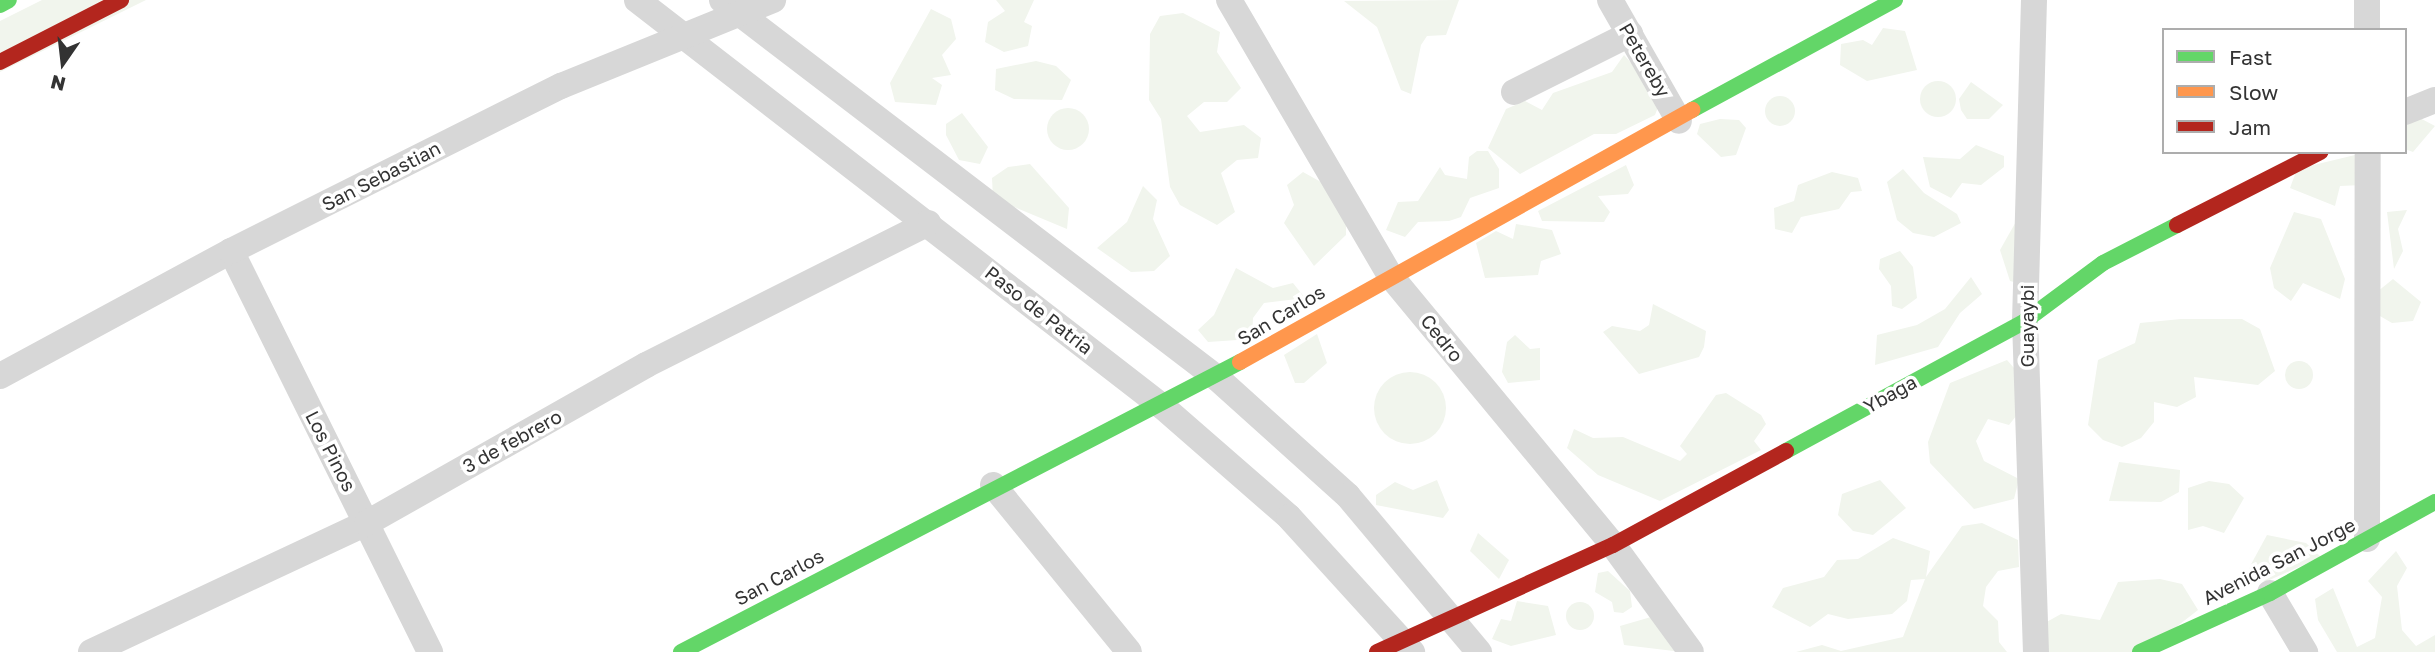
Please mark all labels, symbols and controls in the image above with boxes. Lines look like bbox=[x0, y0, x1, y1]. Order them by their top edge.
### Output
street label: Petereby bbox=[1615, 19, 1675, 101]
north arrow bbox=[28, 28, 98, 98]
legend bbox=[2162, 28, 2407, 154]
text: Fast bbox=[2229, 44, 2272, 70]
text: N bbox=[48, 71, 68, 97]
text: Slow bbox=[2229, 79, 2278, 105]
text: Jam bbox=[2229, 114, 2271, 140]
street label: San Sebastian bbox=[318, 136, 444, 216]
street label: Paso de Patria bbox=[981, 261, 1097, 359]
street label: San Carlos bbox=[1233, 280, 1329, 350]
street label: Guayaybi bbox=[2016, 284, 2038, 368]
street label: Cedro bbox=[1416, 310, 1468, 366]
street label: Ybaga bbox=[1860, 370, 1920, 418]
street label: 3 de febrero bbox=[459, 404, 565, 478]
street label: Los Pinos bbox=[301, 407, 361, 495]
street label: Avenida San Jorge bbox=[2199, 513, 2359, 609]
street label: San Carlos bbox=[730, 544, 828, 610]

